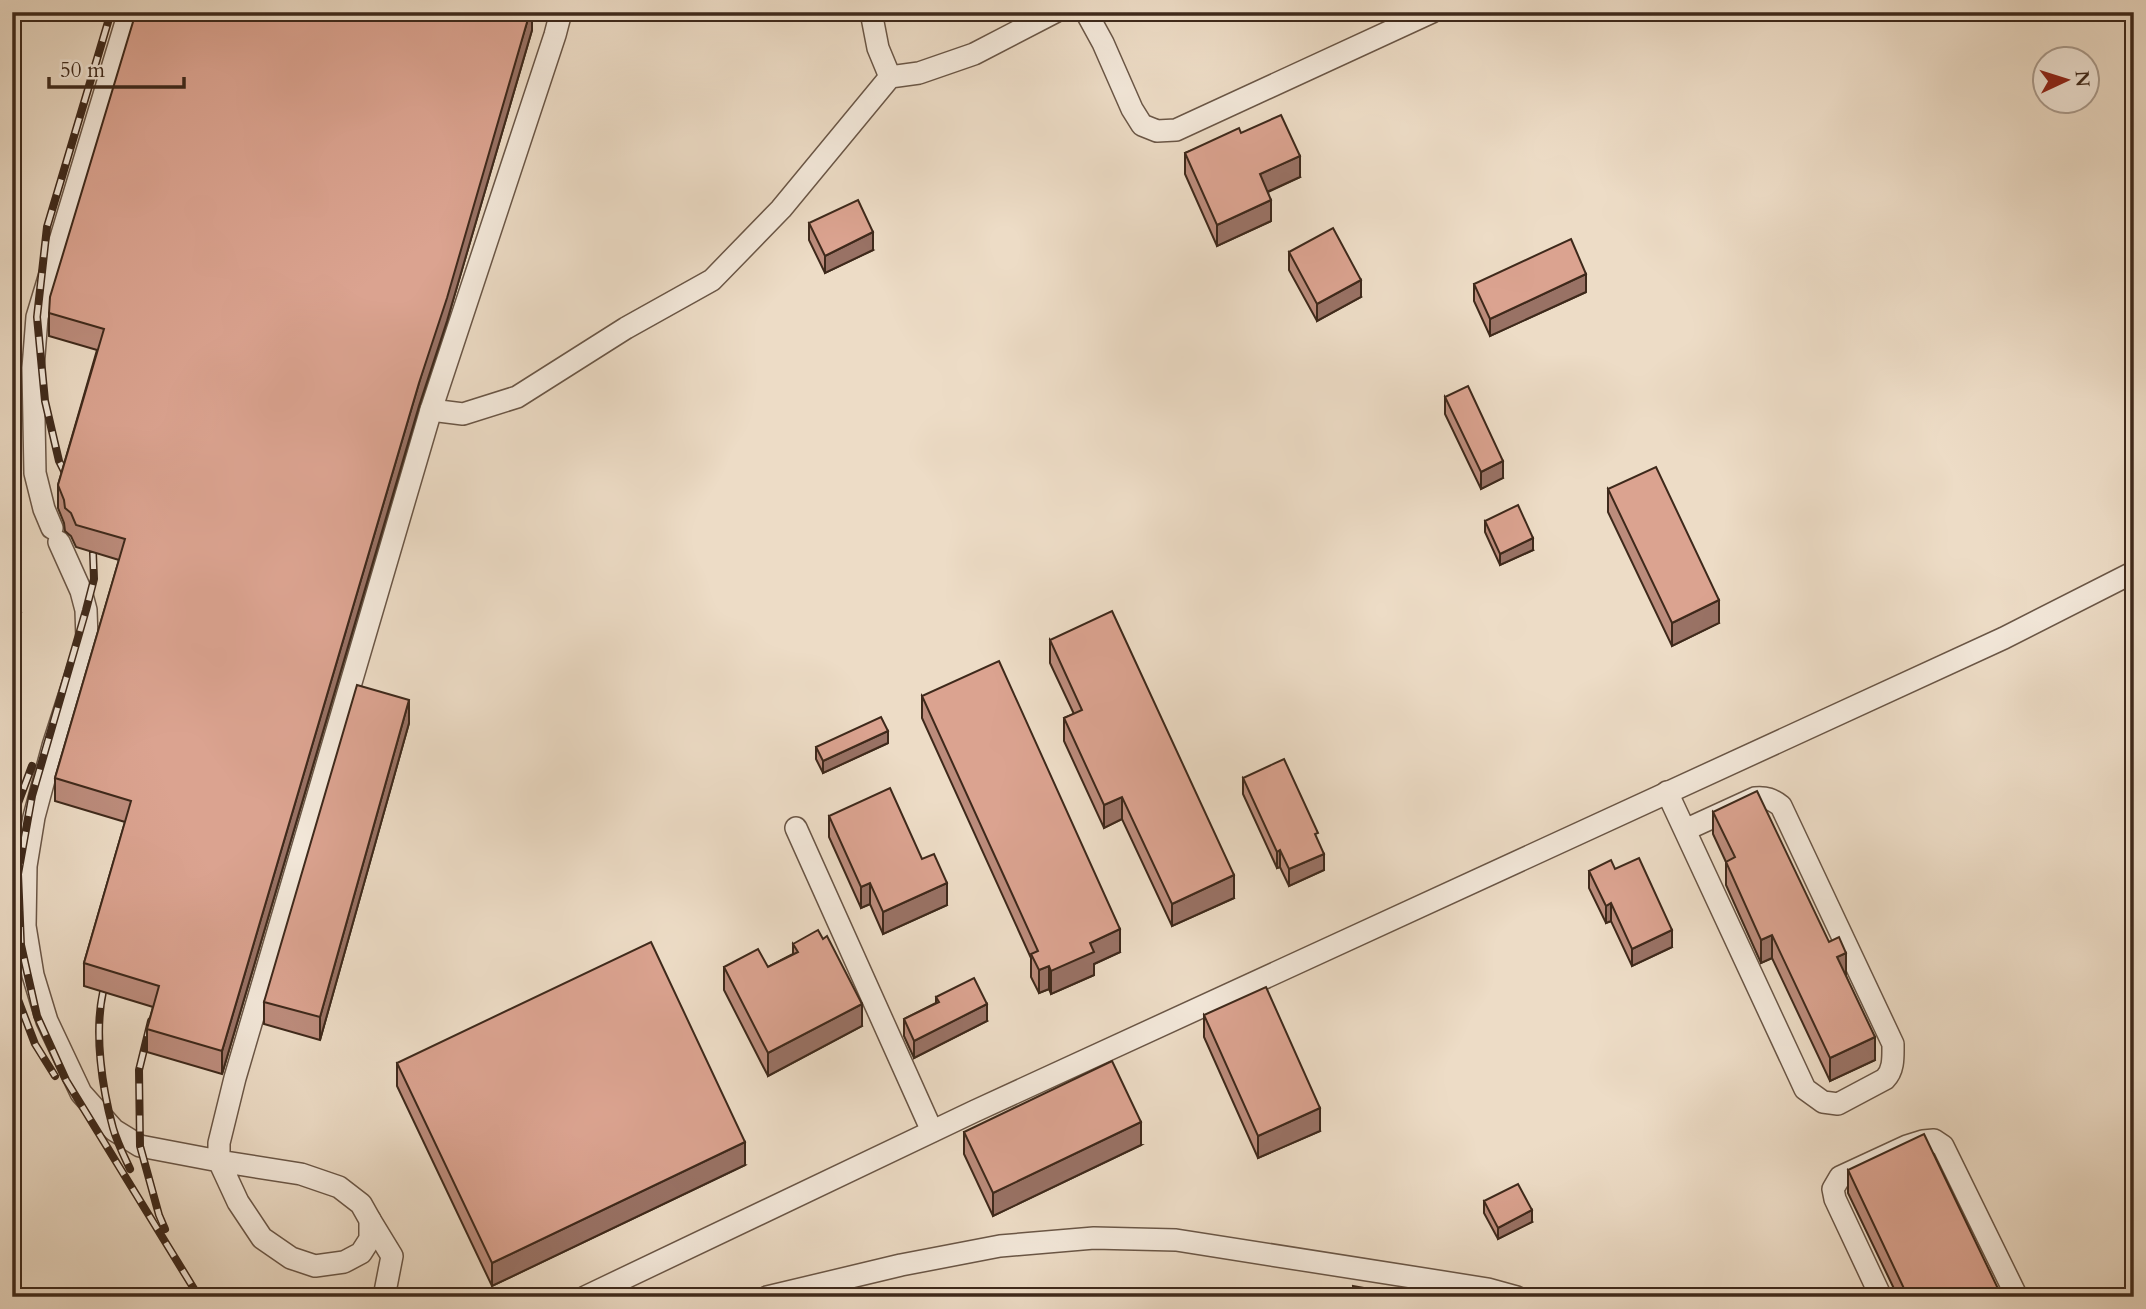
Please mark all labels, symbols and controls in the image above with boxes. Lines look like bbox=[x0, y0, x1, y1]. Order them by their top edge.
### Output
scale bar bbox=[49, 46, 184, 90]
north arrow bbox=[2030, 46, 2100, 116]
text: 50 m bbox=[60, 56, 105, 85]
text: N bbox=[2068, 70, 2096, 89]

